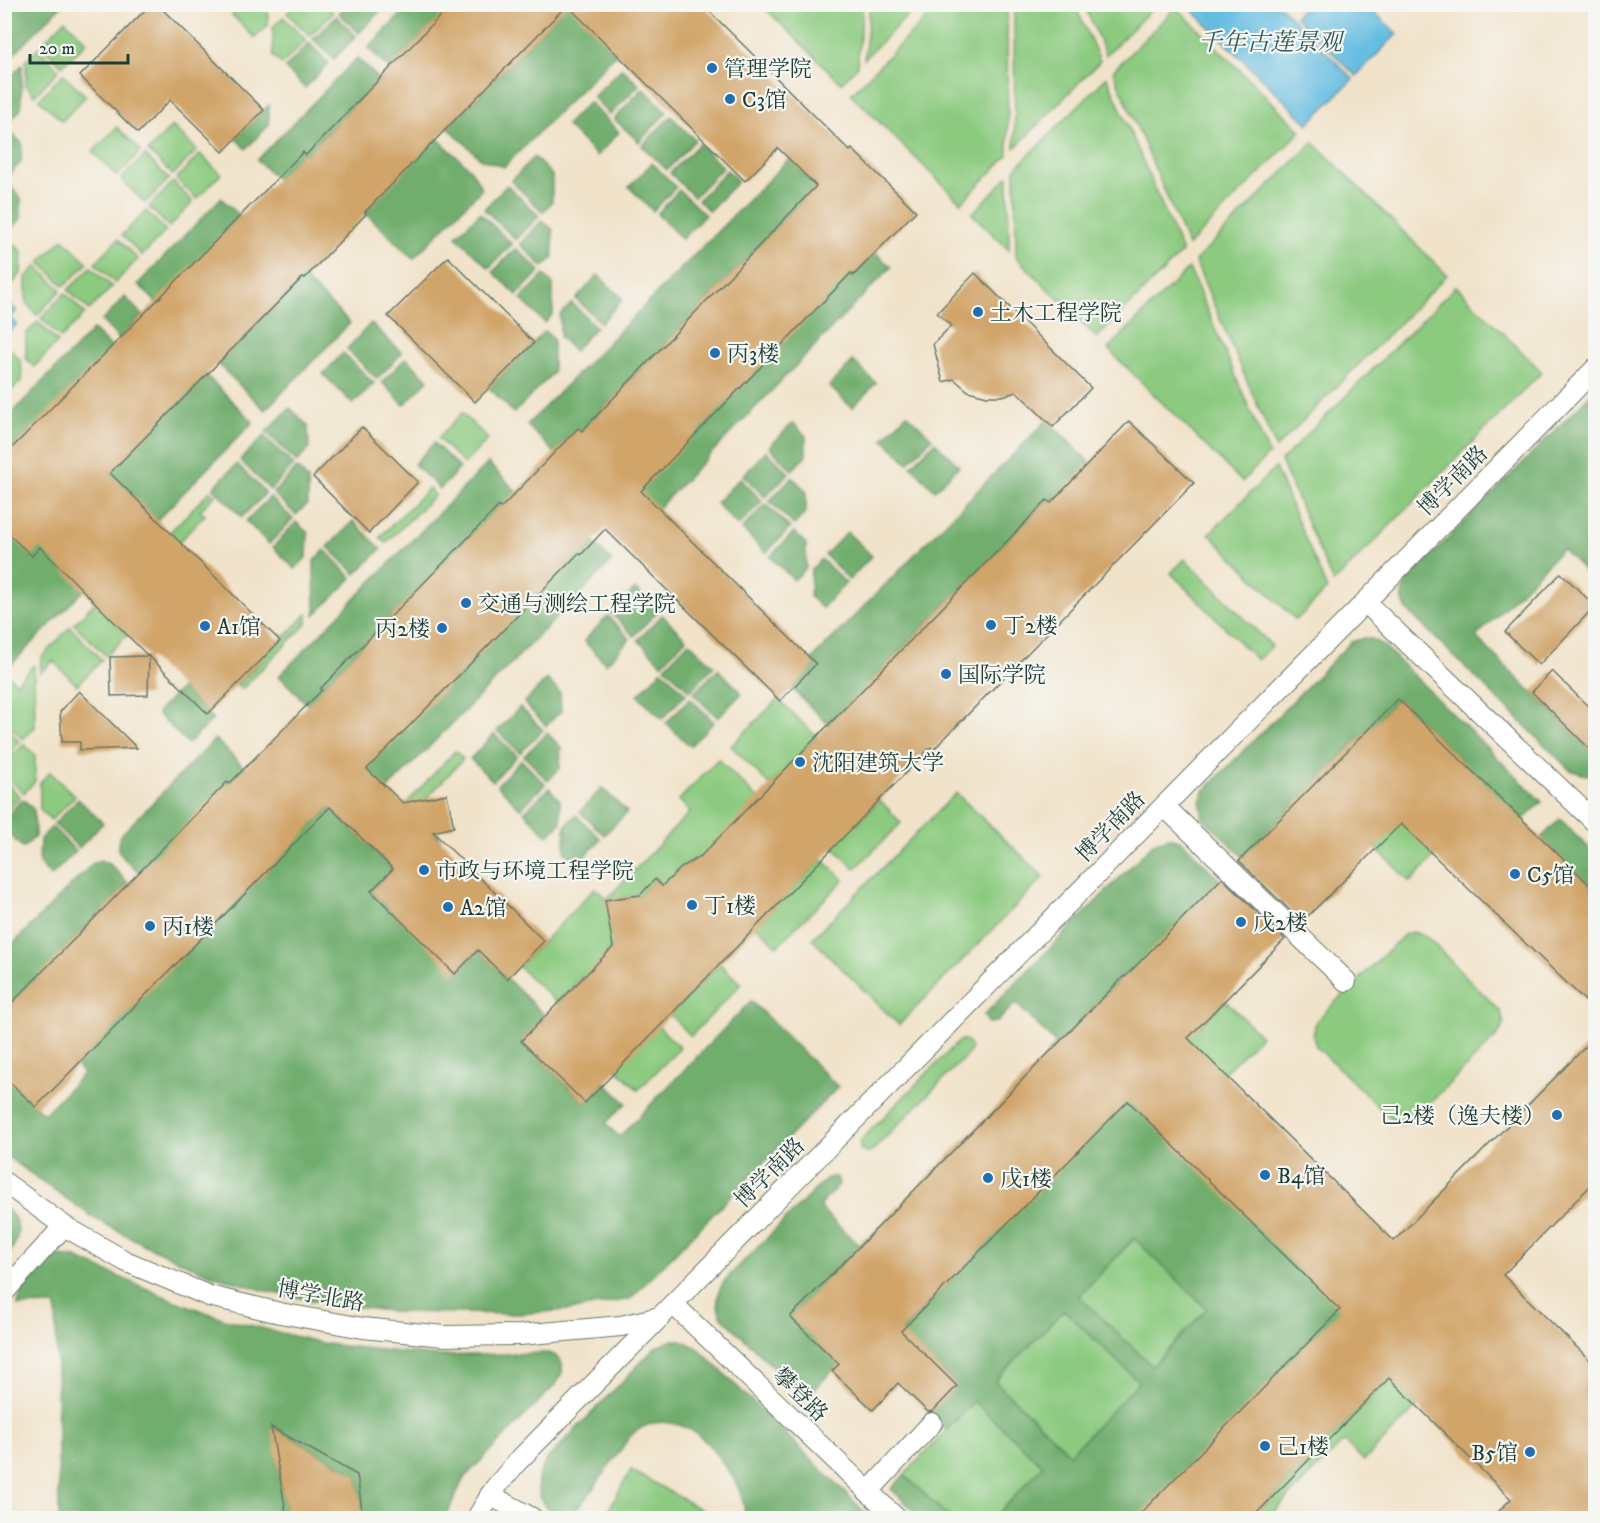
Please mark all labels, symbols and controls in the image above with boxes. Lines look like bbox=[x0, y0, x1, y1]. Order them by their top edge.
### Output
scale bar bbox=[30, 27, 128, 65]
water label: 千年古莲景观 bbox=[1198, 28, 1345, 58]
text: 20 m bbox=[39, 38, 75, 60]
place label: 管理学院 bbox=[724, 56, 812, 83]
marker: 管理学院 bbox=[705, 61, 719, 75]
place label: C3馆 bbox=[742, 87, 787, 114]
marker: C3馆 bbox=[723, 92, 737, 106]
place label: 土木工程学院 bbox=[990, 300, 1122, 327]
marker: 土木工程学院 bbox=[971, 305, 985, 319]
place label: 丙3楼 bbox=[727, 341, 779, 368]
marker: 丙3楼 bbox=[708, 346, 722, 360]
street label: 博学南路 bbox=[1412, 440, 1494, 522]
place label: 交通与测绘工程学院 bbox=[478, 591, 676, 618]
marker: 交通与测绘工程学院 bbox=[459, 596, 473, 610]
place label: 丁2楼 bbox=[1003, 613, 1058, 640]
place label: A1馆 bbox=[217, 614, 261, 641]
place label: 丙2楼 bbox=[375, 616, 430, 643]
marker: 丁2楼 bbox=[984, 618, 998, 632]
marker: A1馆 bbox=[198, 619, 212, 633]
marker: 丙2楼 bbox=[435, 621, 449, 635]
place label: 国际学院 bbox=[958, 662, 1046, 689]
marker: 国际学院 bbox=[939, 667, 953, 681]
place label: 沈阳建筑大学 bbox=[812, 750, 944, 777]
marker: 沈阳建筑大学 bbox=[793, 755, 807, 769]
street label: 博学南路 bbox=[1071, 786, 1151, 868]
place label: 市政与环境工程学院 bbox=[436, 858, 634, 885]
place label: C5馆 bbox=[1527, 862, 1575, 889]
marker: 市政与环境工程学院 bbox=[417, 863, 431, 877]
marker: C5馆 bbox=[1508, 867, 1522, 881]
place label: 丁1楼 bbox=[704, 893, 756, 920]
place label: A2馆 bbox=[460, 895, 507, 922]
marker: 丁1楼 bbox=[685, 898, 699, 912]
marker: A2馆 bbox=[441, 900, 455, 914]
place label: 戊2楼 bbox=[1253, 910, 1308, 937]
place label: 丙1楼 bbox=[162, 914, 214, 941]
marker: 戊2楼 bbox=[1234, 915, 1248, 929]
marker: 丙1楼 bbox=[143, 919, 157, 933]
place label: 己2楼（逸夫楼） bbox=[1380, 1103, 1545, 1130]
marker: 己2楼（逸夫楼） bbox=[1550, 1108, 1564, 1122]
street label: 博学南路 bbox=[729, 1132, 811, 1214]
place label: B4馆 bbox=[1277, 1163, 1326, 1190]
place label: 戊1楼 bbox=[1000, 1166, 1052, 1193]
marker: B4馆 bbox=[1258, 1168, 1272, 1182]
marker: 戊1楼 bbox=[981, 1171, 995, 1185]
street label: 博学北路 bbox=[275, 1276, 366, 1317]
street label: 攀登路 bbox=[767, 1362, 833, 1428]
place label: 己1楼 bbox=[1277, 1434, 1329, 1461]
marker: 己1楼 bbox=[1258, 1439, 1272, 1453]
place label: B5馆 bbox=[1471, 1440, 1518, 1467]
marker: B5馆 bbox=[1523, 1445, 1537, 1459]

